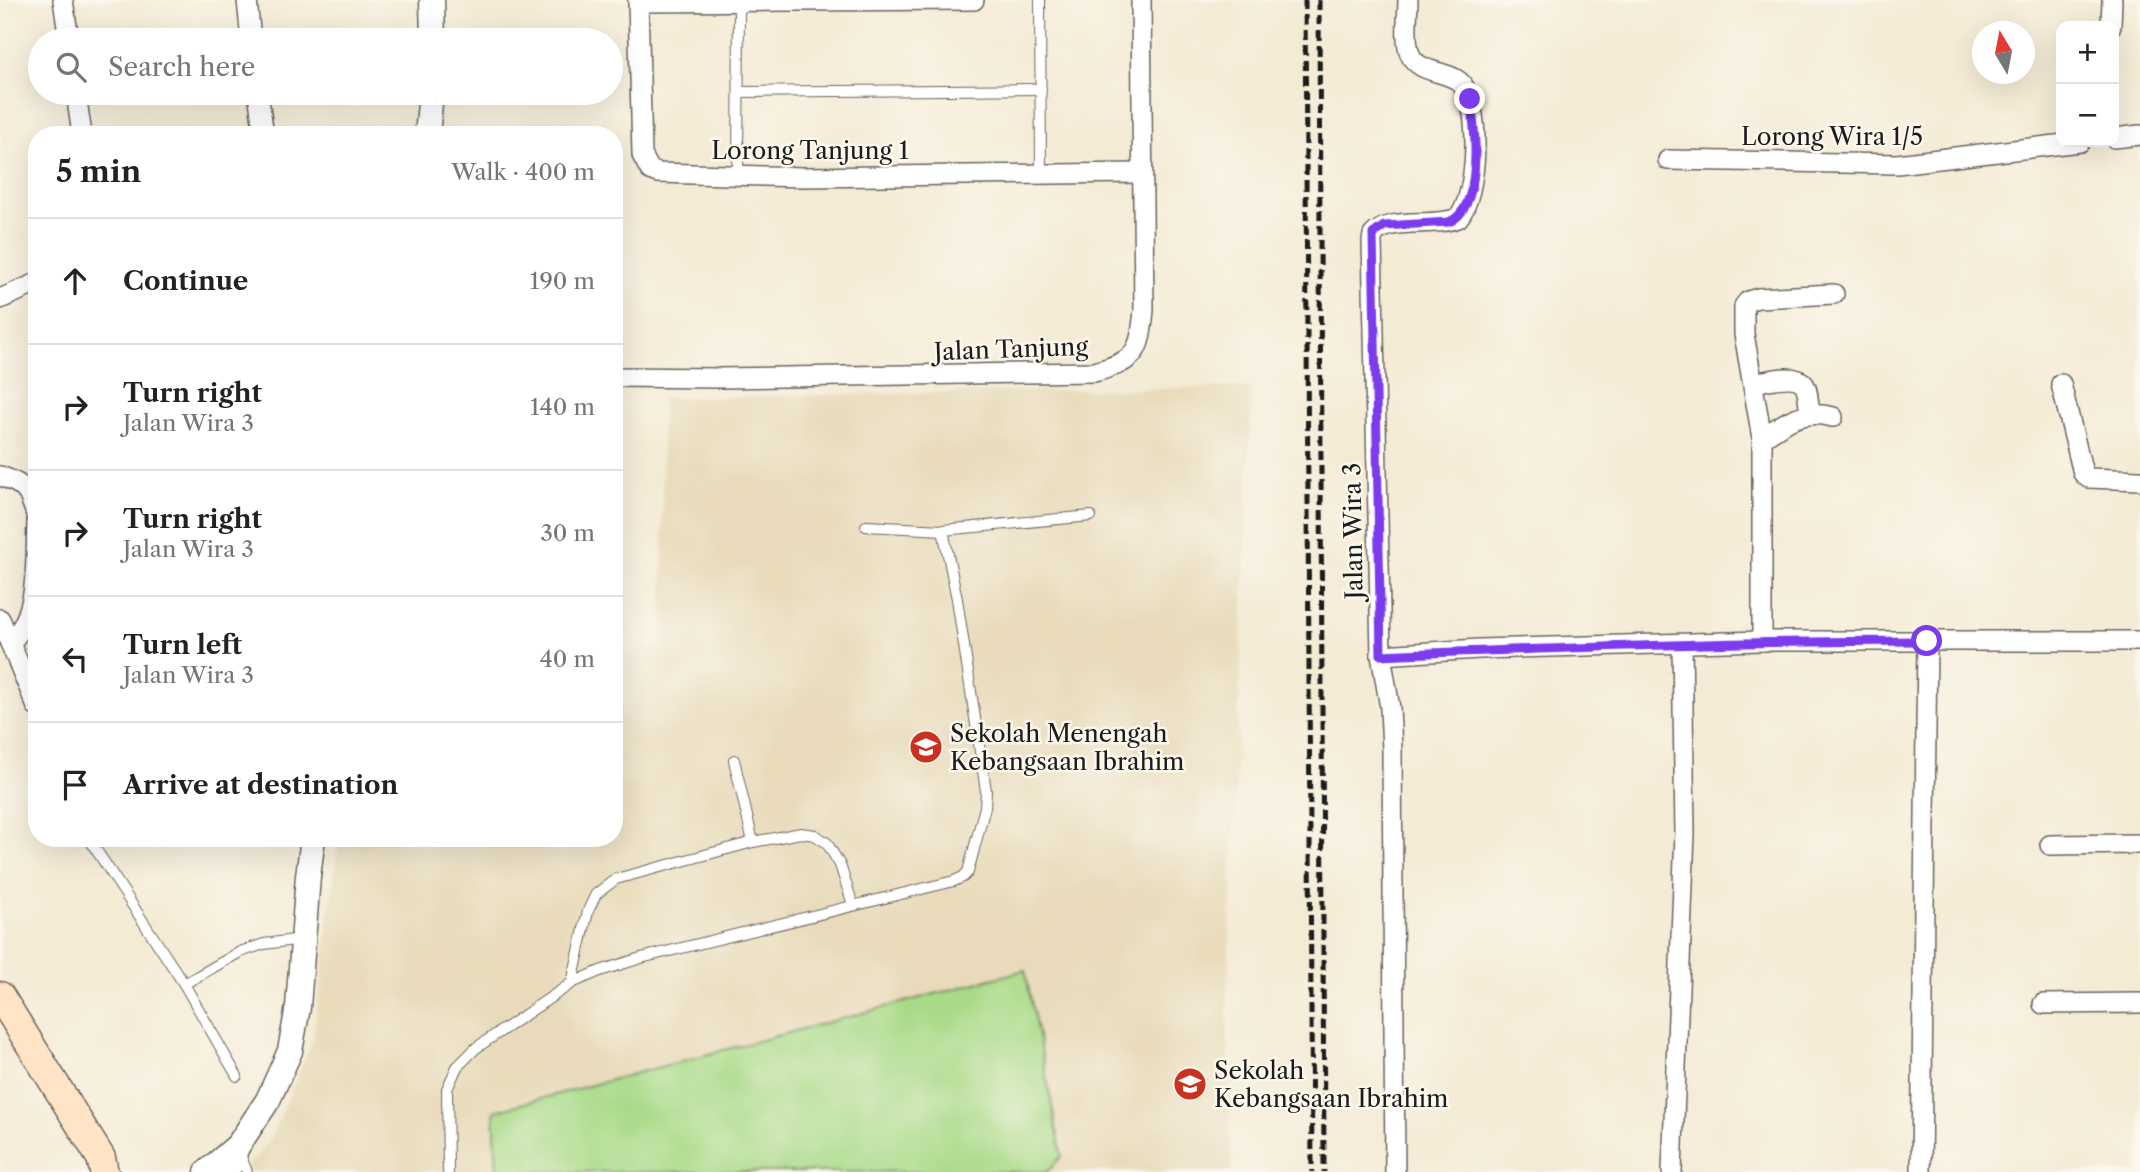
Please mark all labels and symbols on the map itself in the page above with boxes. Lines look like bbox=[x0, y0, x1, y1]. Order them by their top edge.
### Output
north arrow bbox=[1972, 21, 2035, 84]
route end bbox=[1454, 83, 1485, 114]
street label: Lorong Wira 1/5 bbox=[1741, 122, 1923, 151]
street label: Lorong Tanjung 1 bbox=[711, 136, 909, 165]
street label: Jalan Tanjung bbox=[930, 332, 1089, 366]
street label: Jalan Wira 3 bbox=[1337, 462, 1369, 604]
route start bbox=[1911, 625, 1942, 656]
place label: Sekolah Menengah Kebangsaan Ibrahim bbox=[950, 719, 1184, 776]
school or university icon: Sekolah Menengah Kebangsaan Ibrahim bbox=[907, 728, 945, 766]
place label: Sekolah Kebangsaan Ibrahim bbox=[1214, 1056, 1448, 1113]
school or university icon: Sekolah Kebangsaan Ibrahim bbox=[1171, 1065, 1209, 1103]

